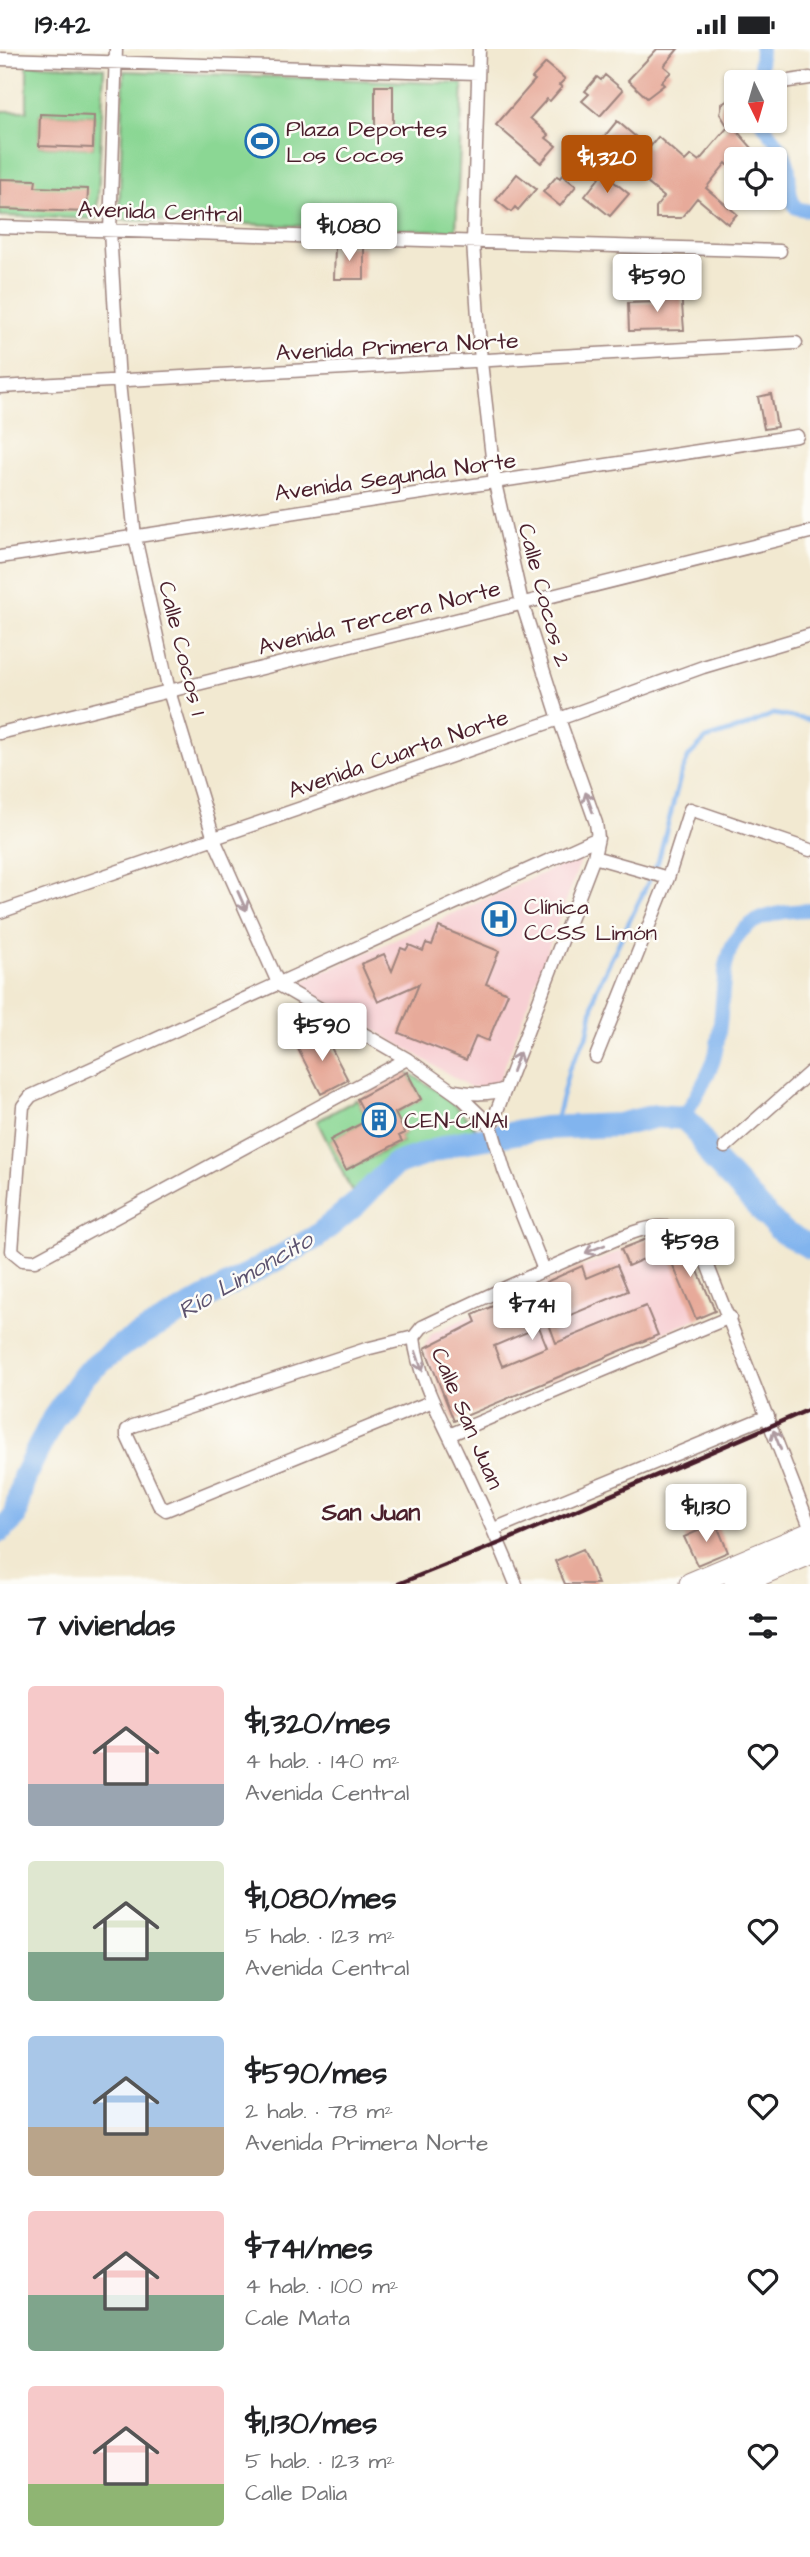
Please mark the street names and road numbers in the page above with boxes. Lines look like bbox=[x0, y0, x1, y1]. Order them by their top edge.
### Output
street label: Avenida Central bbox=[77, 193, 243, 231]
street label: Avenida Primera Norte bbox=[275, 325, 519, 369]
street label: Avenida Segunda Norte bbox=[272, 444, 518, 511]
street label: Calle Cocos 2 bbox=[509, 520, 579, 671]
street label: Avenida Tercera Norte bbox=[255, 572, 504, 664]
street label: Calle Cocos 1 bbox=[150, 578, 214, 719]
street label: Avenida Cuarta Norte bbox=[284, 701, 513, 807]
street label: Calle San Juan bbox=[423, 1343, 511, 1494]

